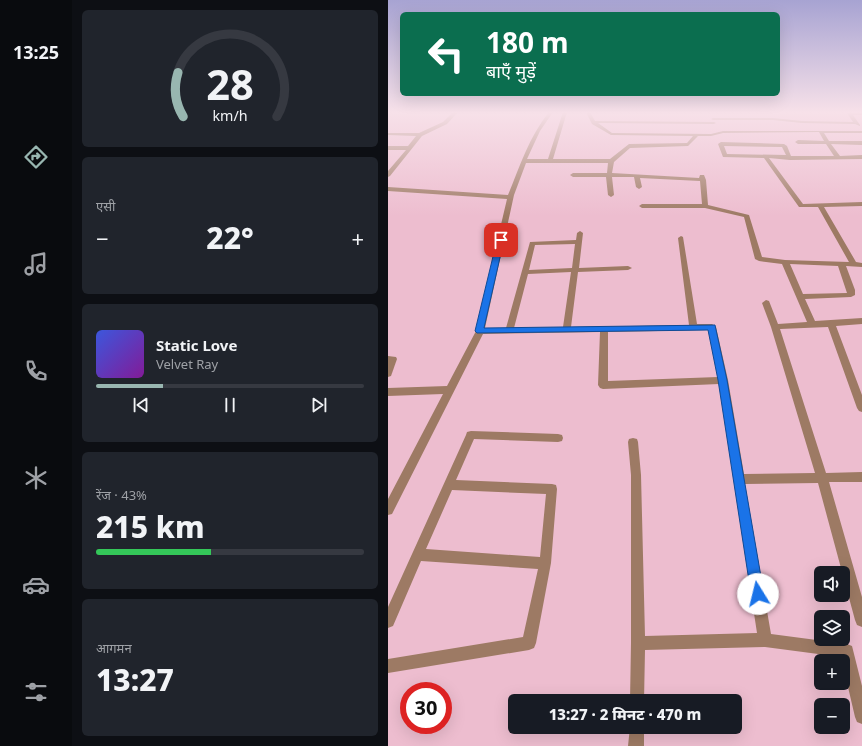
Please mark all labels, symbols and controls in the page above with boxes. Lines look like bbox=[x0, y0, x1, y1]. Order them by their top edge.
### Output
text: 180 m bbox=[486, 23, 569, 61]
icon: left bbox=[420, 28, 472, 80]
text: 13:25 bbox=[13, 40, 59, 64]
text: 28 bbox=[206, 55, 254, 111]
text: बाएँ मुड़ें bbox=[486, 59, 536, 83]
text: km/h bbox=[212, 105, 248, 124]
icon: directions bbox=[22, 143, 50, 171]
text: एसी bbox=[96, 197, 115, 215]
text: 22° bbox=[206, 217, 254, 258]
text: − bbox=[96, 223, 109, 253]
text: + bbox=[351, 223, 364, 253]
pin bbox=[484, 223, 518, 257]
icon: arrive bbox=[490, 229, 512, 251]
icon: music bbox=[22, 250, 50, 278]
text: Static Love bbox=[156, 335, 237, 355]
text: Velvet Ray bbox=[156, 355, 218, 373]
icon: phone bbox=[22, 357, 50, 385]
icon: previous bbox=[130, 394, 152, 416]
icon: pause bbox=[219, 394, 241, 416]
icon: next bbox=[308, 394, 330, 416]
icon: climate bbox=[22, 464, 50, 492]
text: रेंज · 43% bbox=[96, 486, 147, 504]
text: 215 km bbox=[96, 506, 205, 547]
map controls bbox=[814, 566, 850, 734]
button: sound bbox=[814, 566, 850, 602]
icon: car bbox=[22, 571, 50, 599]
position arrow bbox=[737, 573, 779, 615]
button: layers bbox=[814, 610, 850, 646]
text: आगमन bbox=[96, 639, 132, 657]
button: + bbox=[814, 654, 850, 690]
text: 13:27 bbox=[96, 659, 174, 700]
icon: filters bbox=[22, 678, 50, 706]
speed limit sign: 30 bbox=[400, 682, 452, 734]
button: − bbox=[814, 698, 850, 734]
text: 13:27 · 2 मिनट · 470 m bbox=[549, 704, 701, 724]

